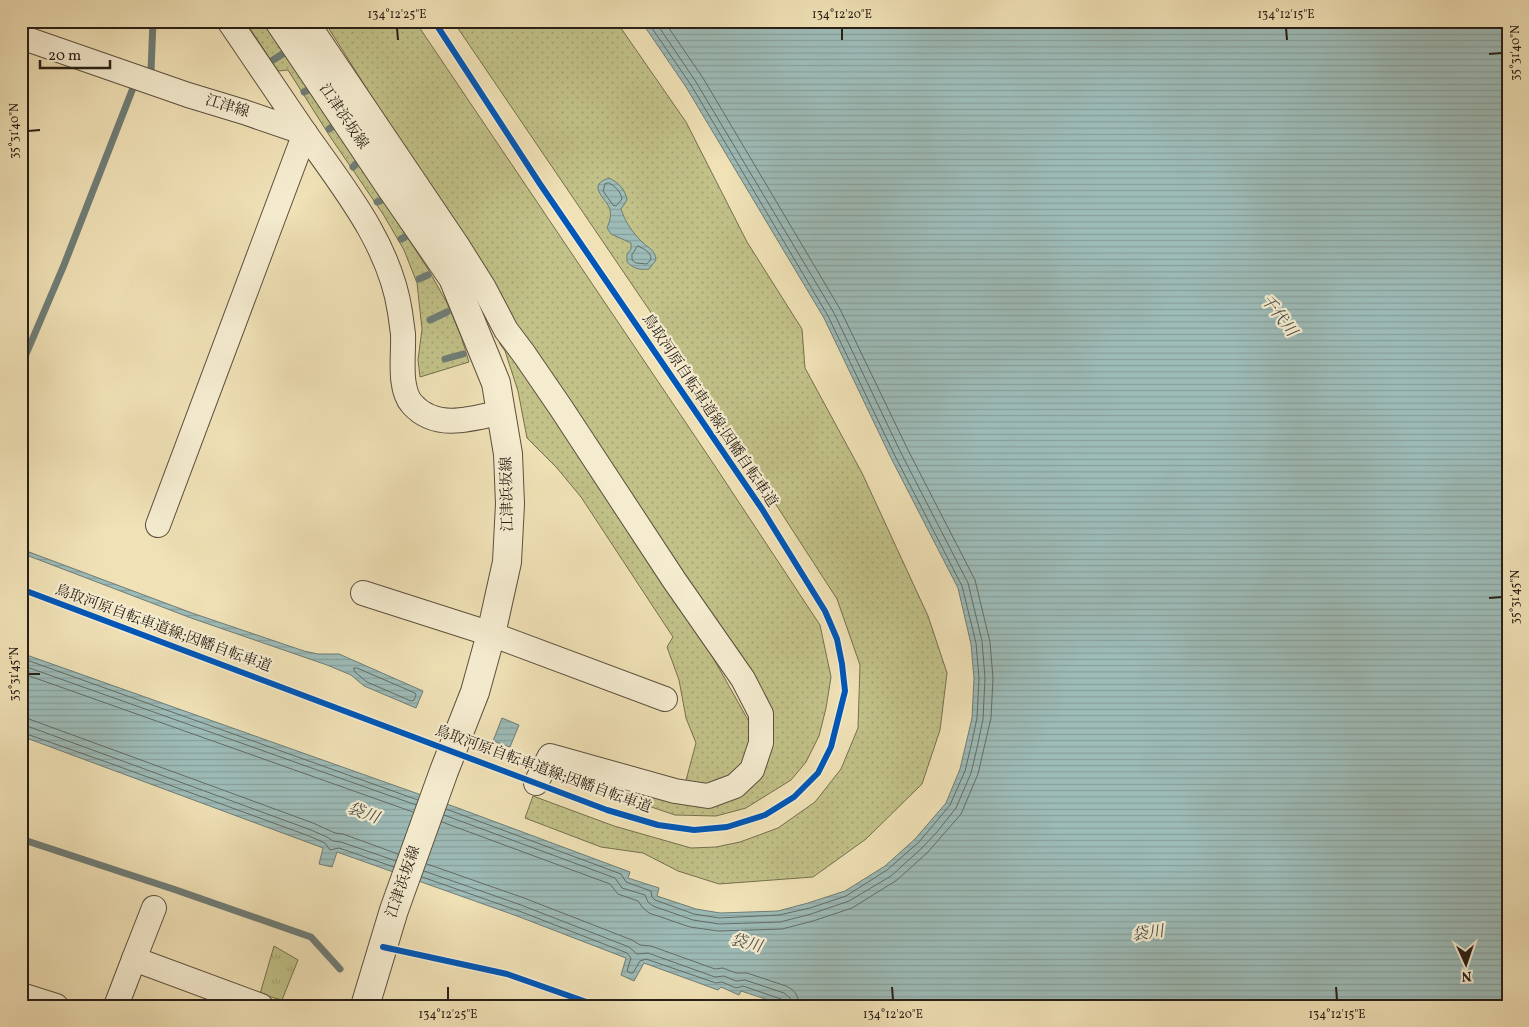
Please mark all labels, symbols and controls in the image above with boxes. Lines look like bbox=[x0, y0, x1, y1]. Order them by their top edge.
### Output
text: 134°12'25"E bbox=[368, 7, 426, 23]
text: 134°12'20"E bbox=[812, 7, 872, 23]
text: 134°12'15"E bbox=[1257, 7, 1315, 23]
text: 35°31'40"N bbox=[1508, 25, 1524, 81]
scale bar bbox=[40, 38, 110, 70]
text: 20 m bbox=[48, 46, 81, 67]
street label: 江津浜坂線 bbox=[313, 80, 373, 154]
street label: 江津線 bbox=[202, 90, 252, 124]
text: 35°31'40"N bbox=[7, 103, 23, 159]
water label: 千代川 bbox=[1255, 290, 1303, 343]
street label: 鳥取河原自転車道線;因幡自転車道 bbox=[636, 310, 782, 512]
street label: 江津浜坂線 bbox=[497, 456, 519, 532]
text: 35°31'45"N bbox=[1508, 570, 1524, 624]
street label: 鳥取河原自転車道線;因幡自転車道 bbox=[52, 580, 274, 678]
text: 35°31'45"N bbox=[7, 647, 23, 701]
street label: 鳥取河原自転車道線;因幡自転車道 bbox=[432, 721, 654, 819]
water label: 袋川 bbox=[344, 798, 384, 830]
street label: 江津浜坂線 bbox=[382, 843, 426, 921]
water label: 袋川 bbox=[1131, 921, 1167, 947]
water label: 袋川 bbox=[728, 929, 766, 959]
north arrow bbox=[1442, 940, 1492, 990]
text: N bbox=[1461, 966, 1472, 985]
text: 134°12'25"E bbox=[419, 1007, 477, 1023]
text: 134°12'20"E bbox=[863, 1007, 923, 1023]
text: 134°12'15"E bbox=[1308, 1007, 1366, 1023]

